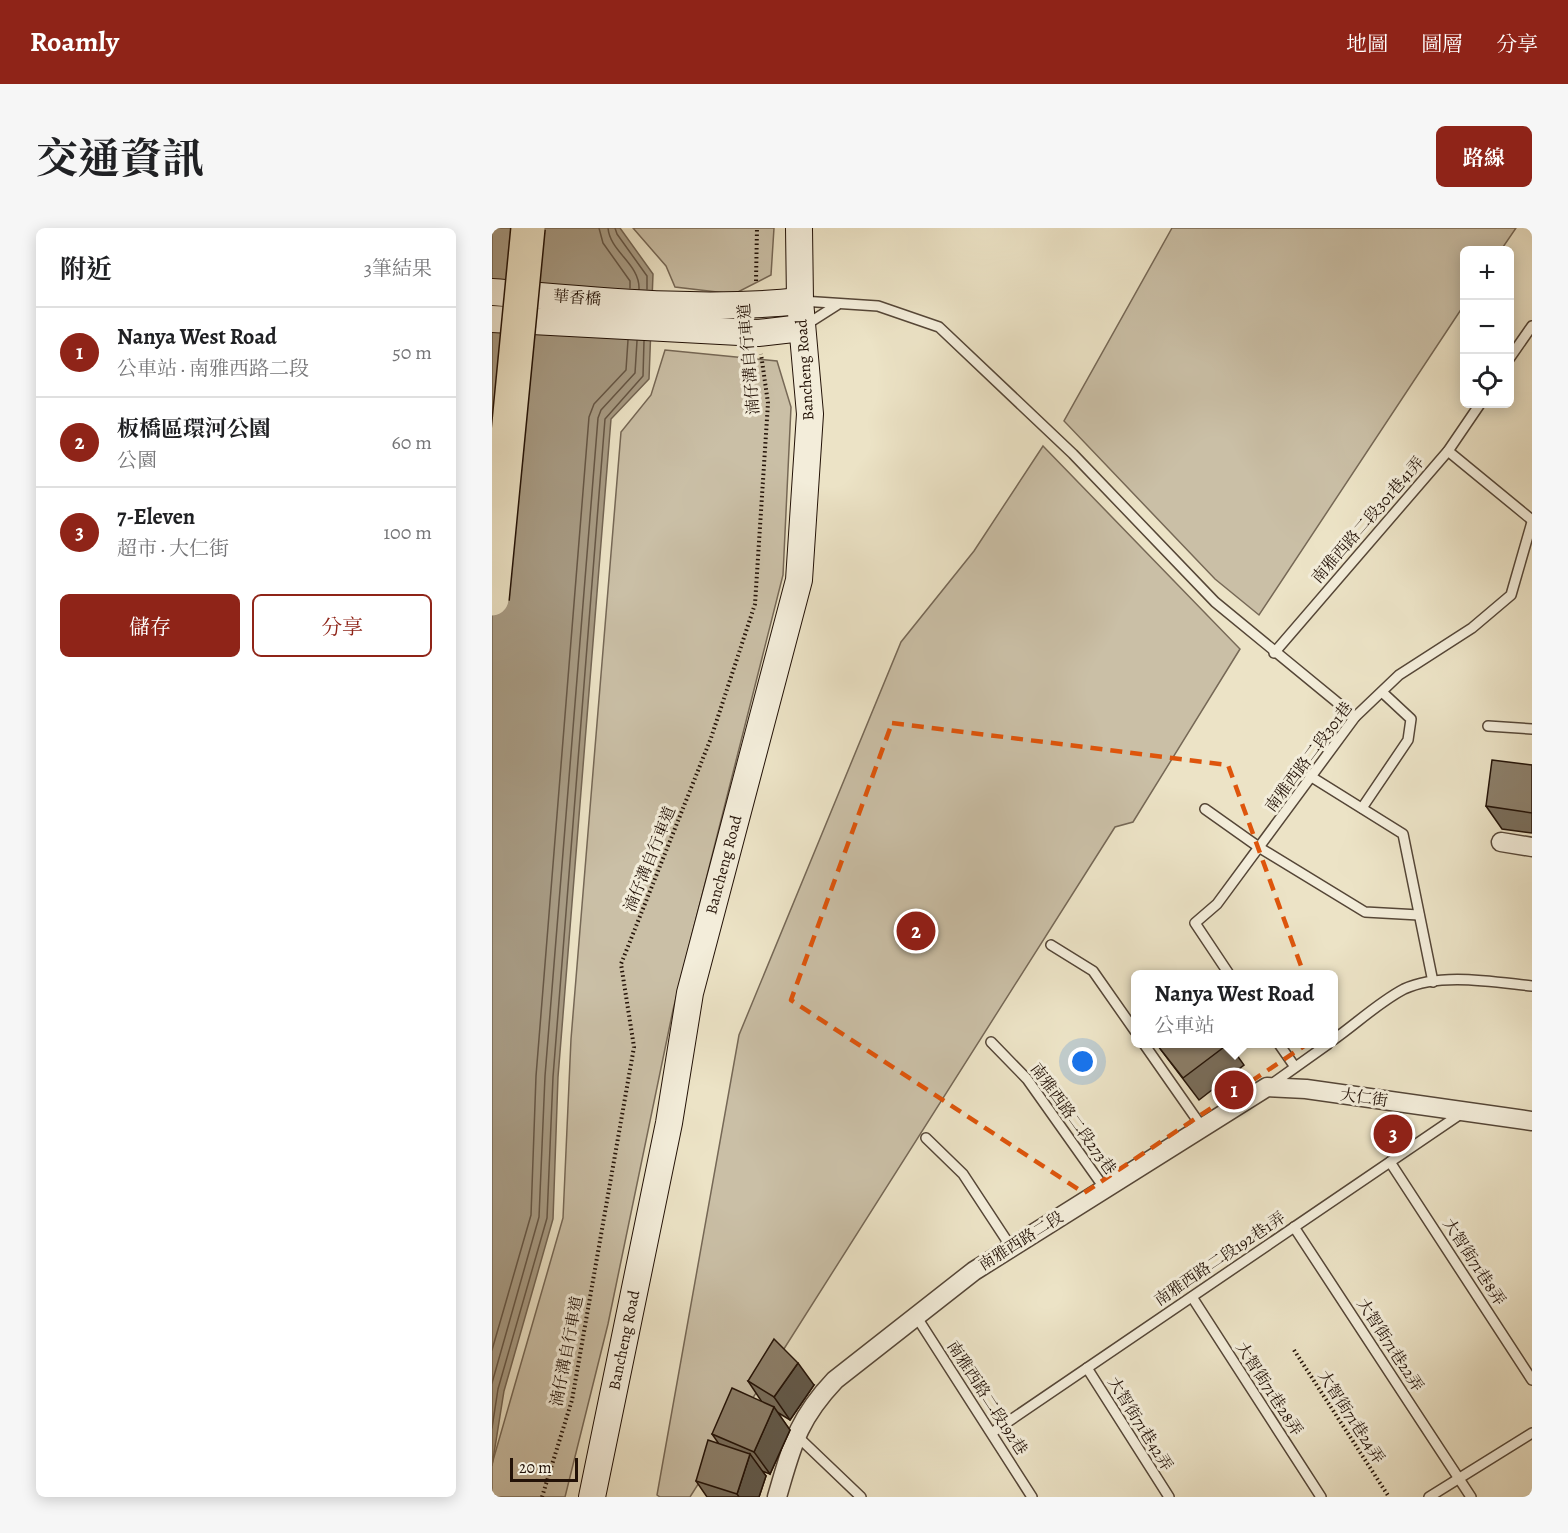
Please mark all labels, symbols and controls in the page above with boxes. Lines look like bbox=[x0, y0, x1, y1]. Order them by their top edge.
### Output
text: Roamly bbox=[30, 23, 119, 61]
text: 地圖 bbox=[1346, 30, 1388, 58]
text: 圖層 bbox=[1421, 30, 1463, 58]
text: 分享 bbox=[1496, 30, 1538, 58]
button: 路線 bbox=[1436, 126, 1532, 187]
text: 交通資訊 bbox=[36, 130, 204, 187]
map controls bbox=[1460, 246, 1514, 408]
button: + bbox=[1460, 246, 1514, 300]
text: 附近 bbox=[60, 252, 112, 287]
text: 3筆結果 bbox=[364, 255, 432, 282]
street label: 華香橋 bbox=[552, 285, 602, 311]
button: − bbox=[1460, 300, 1514, 354]
street label: 湳仔溝自行車道 bbox=[733, 302, 765, 416]
street label: Bancheng Road bbox=[790, 318, 820, 421]
text: Nanya West Road bbox=[117, 322, 277, 352]
text: 1 bbox=[76, 339, 83, 366]
text: 50 m bbox=[392, 339, 432, 366]
button: locate bbox=[1460, 354, 1514, 408]
text: 公車站 · 南雅西路二段 bbox=[117, 355, 309, 382]
text: 板橋區環河公園 bbox=[117, 414, 271, 444]
text: 2 bbox=[75, 429, 84, 456]
text: 60 m bbox=[392, 429, 432, 456]
text: 公園 bbox=[117, 447, 157, 474]
street label: 南雅西路二段301巷41弄 bbox=[1307, 452, 1429, 588]
text: 7-Eleven bbox=[117, 502, 195, 532]
text: 3 bbox=[75, 519, 84, 546]
text: 100 m bbox=[383, 519, 432, 546]
text: 超市 · 大仁街 bbox=[117, 535, 229, 562]
button: 儲存 bbox=[60, 594, 240, 657]
button: 分享 bbox=[252, 594, 432, 657]
street label: 南雅西路二段301巷 bbox=[1260, 697, 1358, 817]
street label: 湳仔溝自行車道 bbox=[619, 803, 681, 915]
street label: Bancheng Road bbox=[700, 813, 748, 917]
pin: 2 bbox=[896, 908, 936, 954]
popup bbox=[1131, 970, 1338, 1048]
text: Nanya West Road bbox=[1155, 979, 1314, 1009]
text: 公車站 bbox=[1155, 1012, 1215, 1039]
your location bbox=[1068, 1047, 1097, 1076]
street label: 南雅西路二段273巷 bbox=[1025, 1059, 1121, 1179]
pin: 1 bbox=[1214, 1068, 1254, 1112]
street label: 大仁街 bbox=[1339, 1084, 1389, 1112]
pin: 3 bbox=[1374, 1112, 1412, 1156]
street label: 南雅西路二段 bbox=[974, 1206, 1068, 1276]
street label: 南雅西路二段192巷1弄 bbox=[1150, 1207, 1290, 1311]
street label: 大智街71巷8弄 bbox=[1438, 1214, 1510, 1310]
street label: Bancheng Road bbox=[603, 1288, 645, 1392]
street label: 湳仔溝自行車道 bbox=[546, 1294, 588, 1408]
street label: 大智街71巷22弄 bbox=[1352, 1294, 1428, 1396]
street label: 南雅西路二段192巷 bbox=[942, 1337, 1032, 1459]
street label: 大智街71巷28弄 bbox=[1230, 1338, 1308, 1440]
street label: 大智街71巷24弄 bbox=[1313, 1366, 1389, 1468]
street label: 大智街71巷42弄 bbox=[1102, 1373, 1178, 1475]
scale bar bbox=[510, 1455, 578, 1482]
text: 20 m bbox=[519, 1457, 552, 1479]

